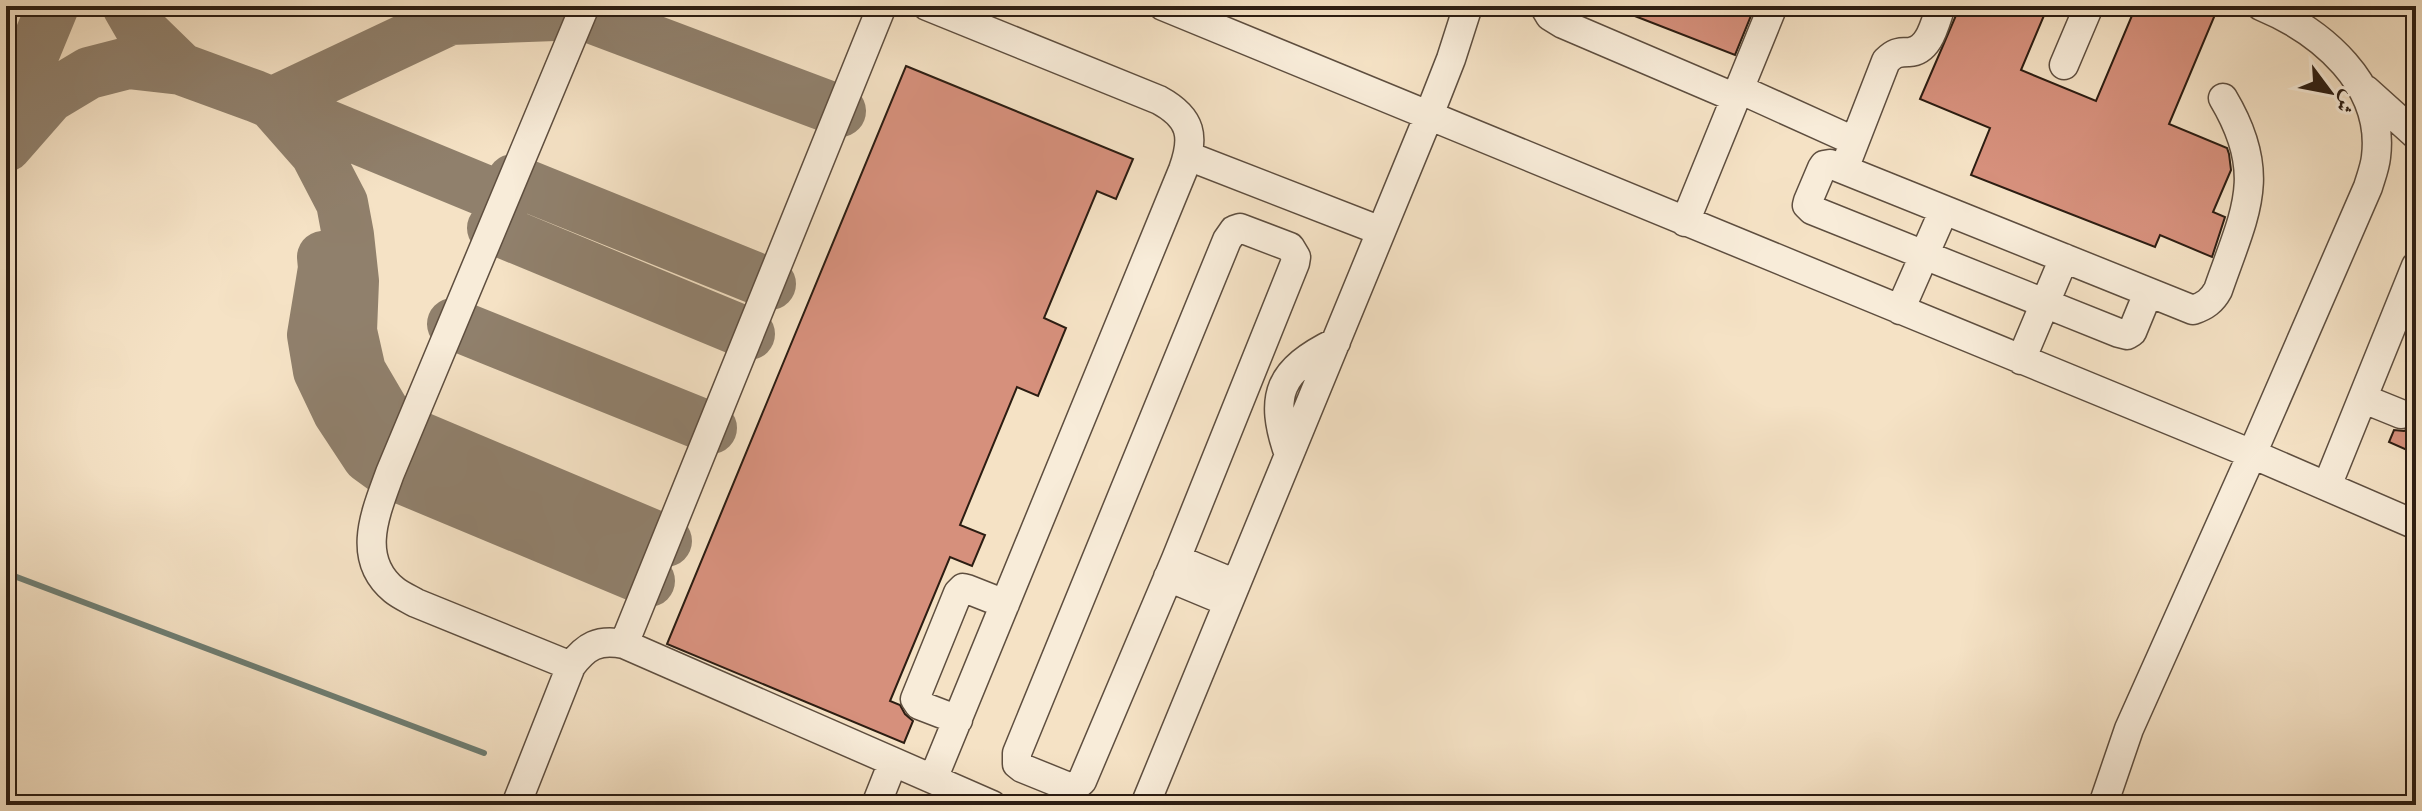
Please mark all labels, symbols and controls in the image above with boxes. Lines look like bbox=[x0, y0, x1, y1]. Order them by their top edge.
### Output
north arrow bbox=[2290, 52, 2370, 132]
text: ش bbox=[2330, 86, 2360, 117]

